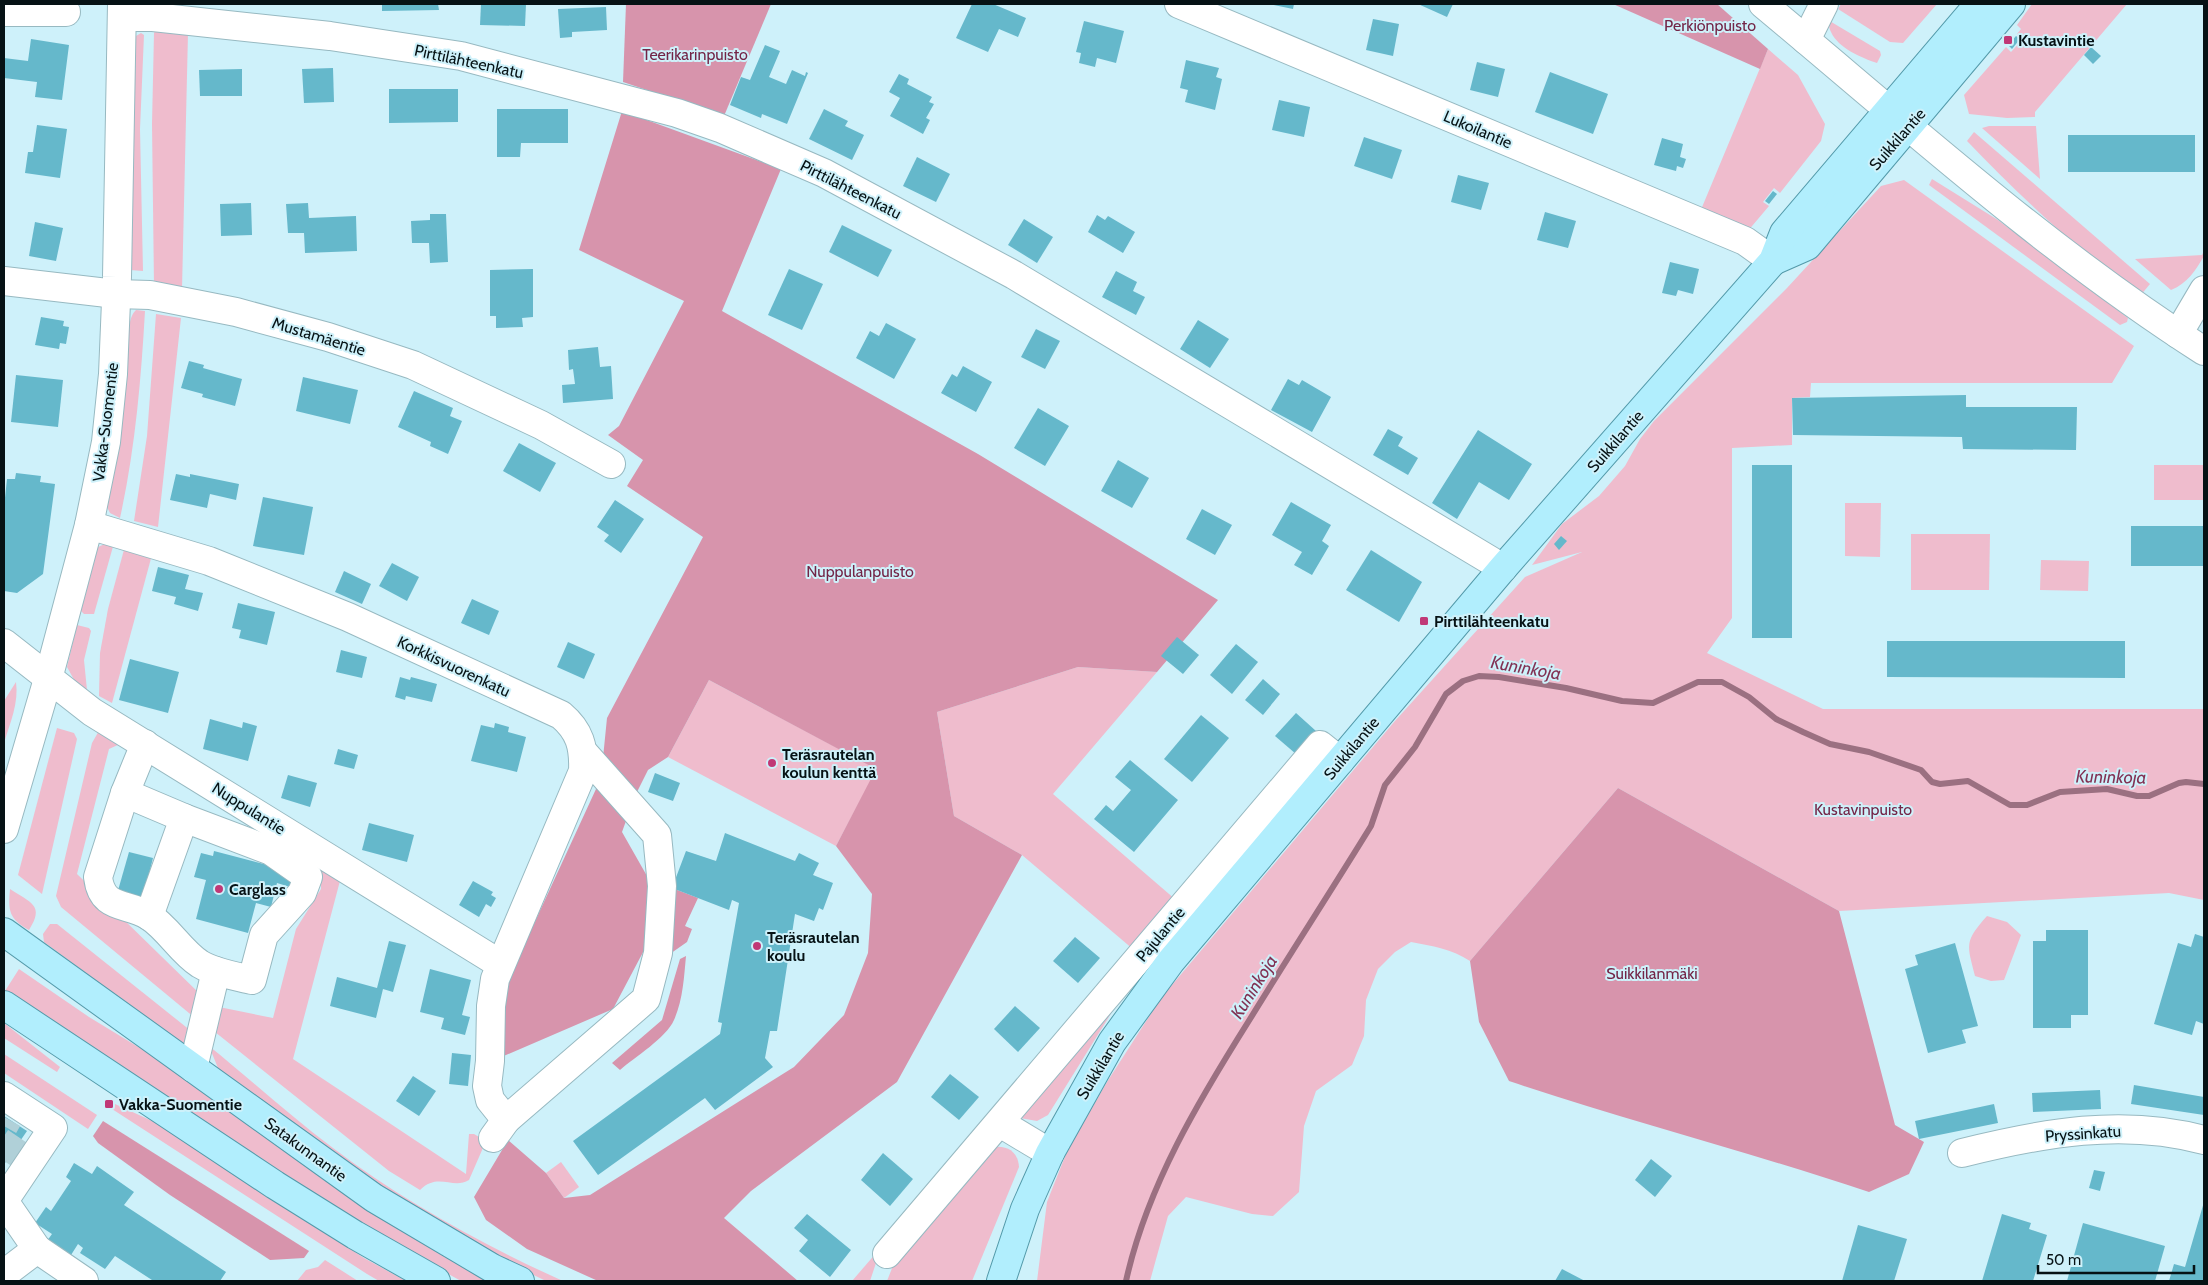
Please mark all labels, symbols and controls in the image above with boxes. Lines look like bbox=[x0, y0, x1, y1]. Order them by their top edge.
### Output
park label: Perkiönpuisto bbox=[1664, 16, 1756, 35]
place label: Kustavintie bbox=[2018, 31, 2094, 50]
marker: Kustavintie bbox=[2002, 34, 2014, 46]
street label: Pirttilähteenkatu bbox=[413, 41, 525, 82]
park label: Teerikarinpuisto bbox=[642, 45, 748, 64]
street label: Suikkilantie bbox=[1865, 104, 1929, 174]
street label: Lukoilantie bbox=[1441, 107, 1515, 152]
street label: Pirttilähteenkatu bbox=[797, 156, 904, 223]
street label: Mustamäentie bbox=[270, 313, 368, 360]
street label: Vakka-Suomentie bbox=[89, 361, 122, 483]
street label: Suikkilantie bbox=[1583, 406, 1647, 476]
park label: Nuppulanpuisto bbox=[806, 562, 914, 581]
place label: Pirttilähteenkatu bbox=[1434, 612, 1549, 631]
marker: Pirttilähteenkatu bbox=[1418, 615, 1430, 627]
street label: Korkkisvuorenkatu bbox=[394, 632, 513, 701]
water label: Kuninkoja bbox=[1489, 651, 1563, 685]
street label: Suikkilantie bbox=[1320, 713, 1383, 784]
place label: Teräsrautelan koulun kenttä bbox=[782, 745, 876, 782]
marker: Teräsrautelan koulun kenttä bbox=[766, 757, 778, 769]
water label: Kuninkoja bbox=[2075, 765, 2147, 789]
street label: Nuppulantie bbox=[209, 778, 289, 838]
park label: Kustavinpuisto bbox=[1814, 800, 1912, 819]
place label: Carglass bbox=[229, 880, 286, 899]
marker: Carglass bbox=[213, 883, 225, 895]
street label: Pajulantie bbox=[1132, 903, 1189, 966]
place label: Teräsrautelan koulu bbox=[767, 928, 860, 965]
marker: Teräsrautelan koulu bbox=[751, 940, 763, 952]
water label: Kuninkoja bbox=[1226, 951, 1282, 1023]
park label: Suikkilanmäki bbox=[1606, 964, 1698, 983]
street label: Suikkilantie bbox=[1073, 1028, 1128, 1103]
place label: Vakka-Suomentie bbox=[119, 1095, 242, 1114]
marker: Vakka-Suomentie bbox=[103, 1098, 115, 1110]
street label: Satakunnantie bbox=[261, 1113, 350, 1186]
street label: Pryssinkatu bbox=[2044, 1121, 2122, 1146]
scale bar bbox=[2038, 1242, 2194, 1274]
text: 50 m bbox=[2046, 1251, 2081, 1269]

